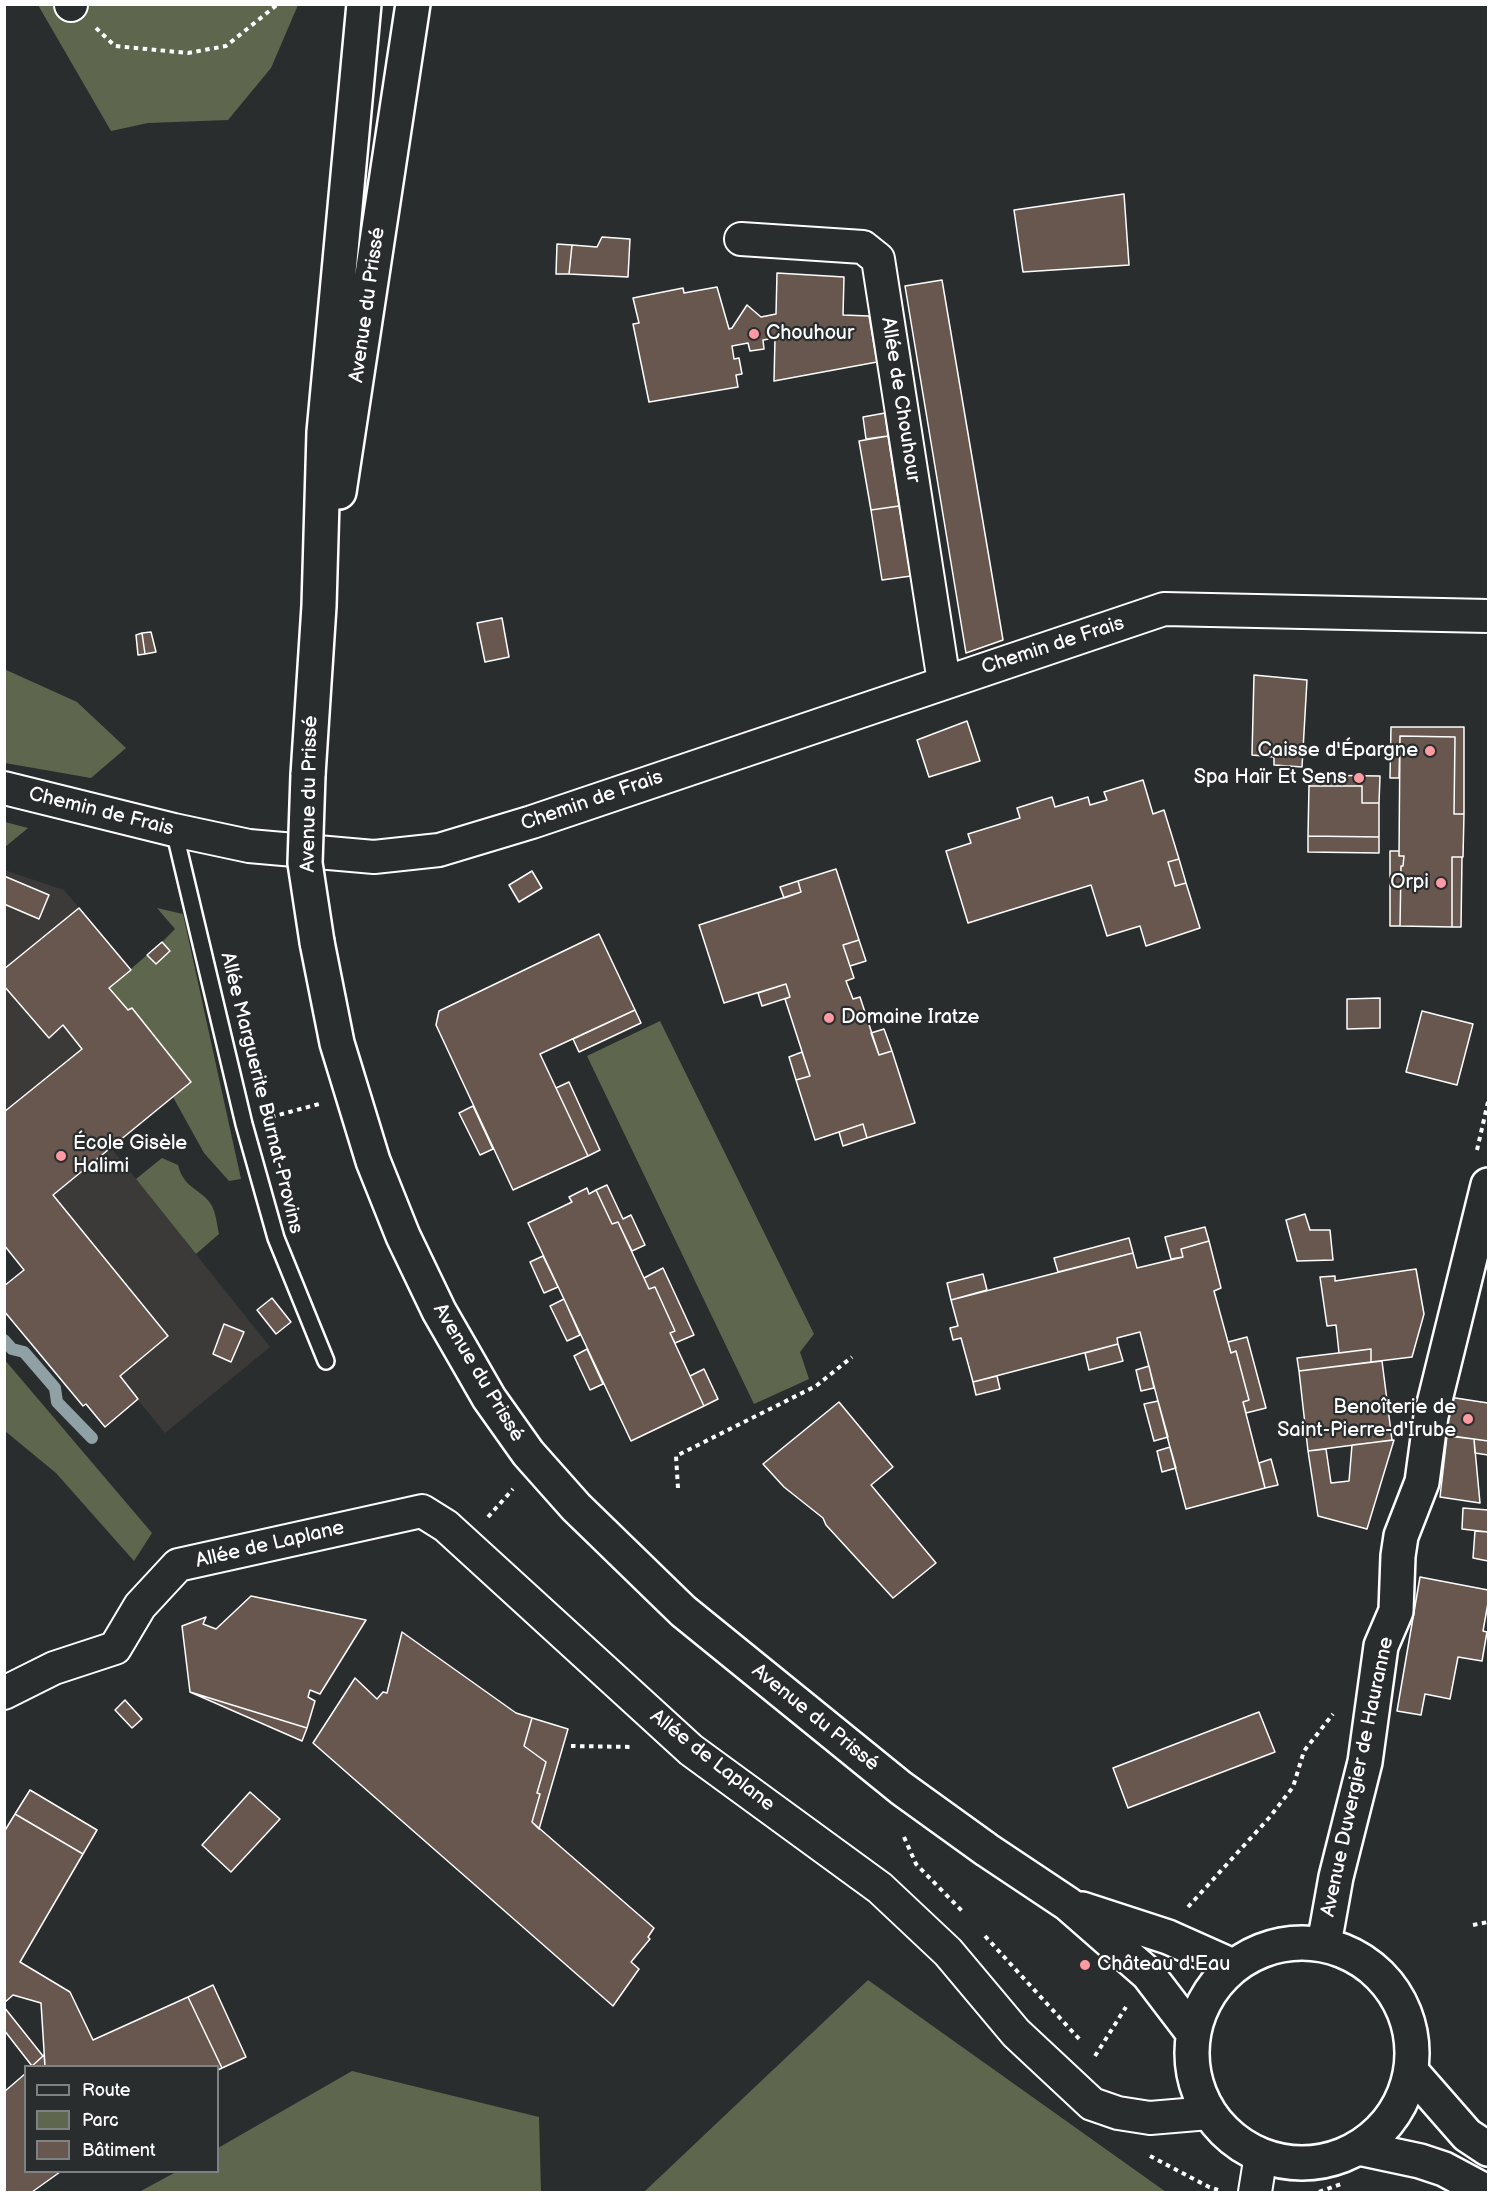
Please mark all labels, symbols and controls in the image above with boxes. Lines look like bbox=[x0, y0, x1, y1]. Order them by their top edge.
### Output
street label: Avenue du Prissé bbox=[345, 226, 391, 384]
street label: Allée de Chouhour bbox=[875, 316, 925, 484]
place label: Chouhour bbox=[766, 322, 854, 346]
marker: Chouhour bbox=[747, 327, 761, 341]
street label: Chemin de Frais bbox=[979, 612, 1127, 680]
street label: Avenue du Prissé bbox=[297, 715, 323, 873]
place label: Caisse d'Épargne bbox=[1258, 739, 1418, 763]
marker: Caisse d'Épargne bbox=[1423, 744, 1437, 758]
street label: Chemin de Frais bbox=[518, 765, 666, 837]
place label: Spa Haïr Et Sens bbox=[1194, 766, 1347, 790]
marker: Spa Haïr Et Sens bbox=[1352, 771, 1366, 785]
street label: Chemin de Frais bbox=[26, 782, 176, 842]
place label: Orpi bbox=[1390, 871, 1429, 895]
marker: Orpi bbox=[1434, 876, 1448, 890]
street label: Allée Marguerite Burnat-Provins bbox=[214, 950, 308, 1236]
place label: Domaine Iratze bbox=[841, 1006, 979, 1030]
marker: Domaine Iratze bbox=[822, 1011, 836, 1025]
place label: École Gisèle Halimi bbox=[73, 1132, 187, 1179]
marker: École Gisèle Halimi bbox=[54, 1149, 68, 1163]
street label: Avenue du Prissé bbox=[427, 1300, 529, 1446]
place label: Benoîterie de Saint-Pierre-d'Irube bbox=[1277, 1396, 1456, 1443]
marker: Benoîterie de Saint-Pierre-d'Irube bbox=[1461, 1412, 1475, 1426]
street label: Allée de Laplane bbox=[193, 1516, 347, 1574]
street label: Avenue Duvergier de Hauranne bbox=[1317, 1635, 1399, 1919]
street label: Avenue du Prissé bbox=[747, 1659, 883, 1777]
street label: Allée de Laplane bbox=[645, 1705, 779, 1817]
place label: Château d'Eau bbox=[1097, 1953, 1230, 1977]
marker: Château d'Eau bbox=[1078, 1958, 1092, 1972]
legend bbox=[24, 2065, 219, 2173]
text: Route bbox=[82, 2080, 131, 2101]
text: Parc bbox=[82, 2110, 119, 2131]
text: Bâtiment bbox=[82, 2140, 156, 2161]

